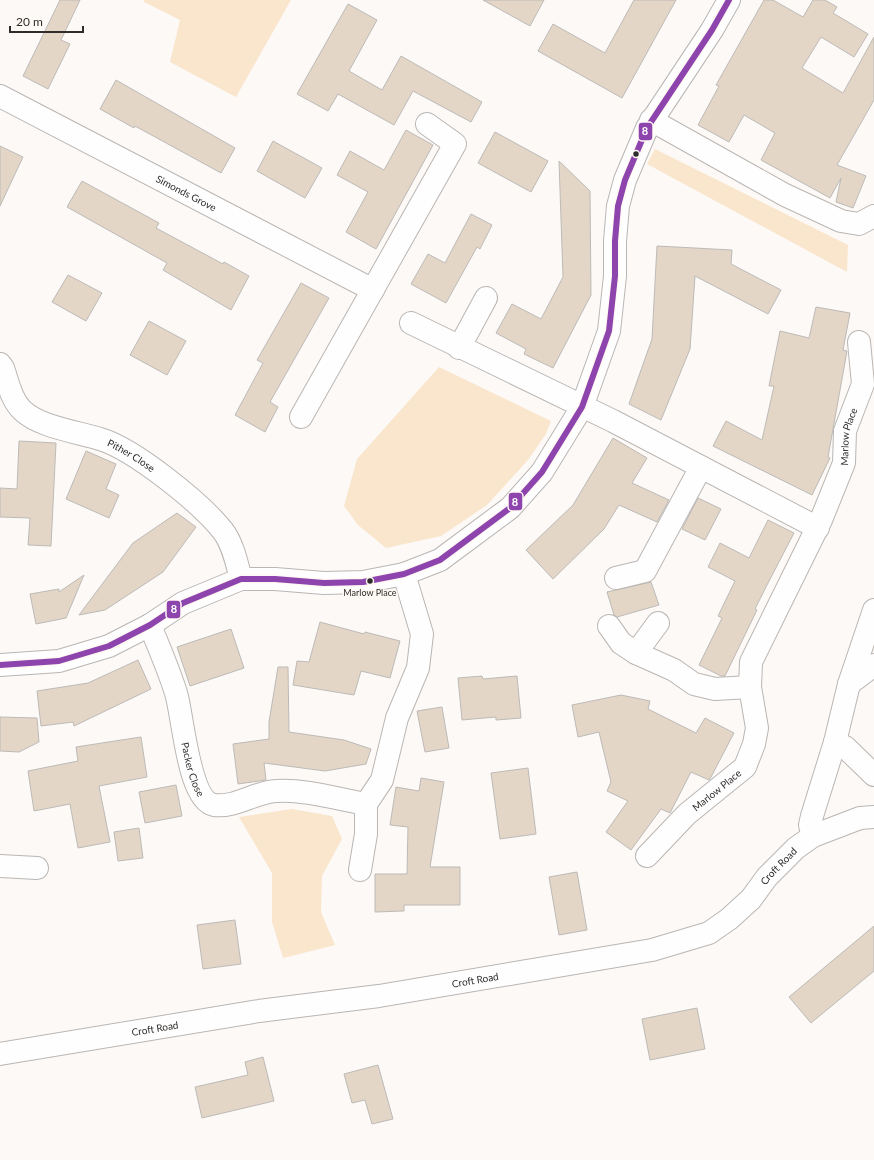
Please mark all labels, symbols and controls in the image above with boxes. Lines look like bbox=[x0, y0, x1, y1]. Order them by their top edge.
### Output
scale bar bbox=[10, 8, 83, 34]
text: 20 m bbox=[16, 14, 43, 29]
line badge: 8 bbox=[638, 122, 653, 141]
text: 8 bbox=[642, 124, 648, 137]
unlabelled marker bbox=[631, 149, 641, 159]
street label: Simonds Grove bbox=[154, 172, 218, 214]
street label: Marlow Place bbox=[838, 406, 859, 466]
street label: Pither Close bbox=[106, 436, 157, 474]
line badge: 8 bbox=[508, 492, 523, 511]
text: 8 bbox=[512, 495, 518, 508]
marker: Marlow Place bbox=[365, 576, 375, 586]
place label: Marlow Place bbox=[343, 587, 397, 598]
line badge: 8 bbox=[166, 600, 181, 619]
text: 8 bbox=[171, 602, 177, 615]
street label: Packer Close bbox=[179, 741, 207, 799]
street label: Marlow Place bbox=[690, 767, 743, 813]
street label: Croft Road bbox=[758, 845, 799, 887]
street label: Croft Road bbox=[451, 970, 499, 990]
street label: Croft Road bbox=[131, 1018, 179, 1038]

